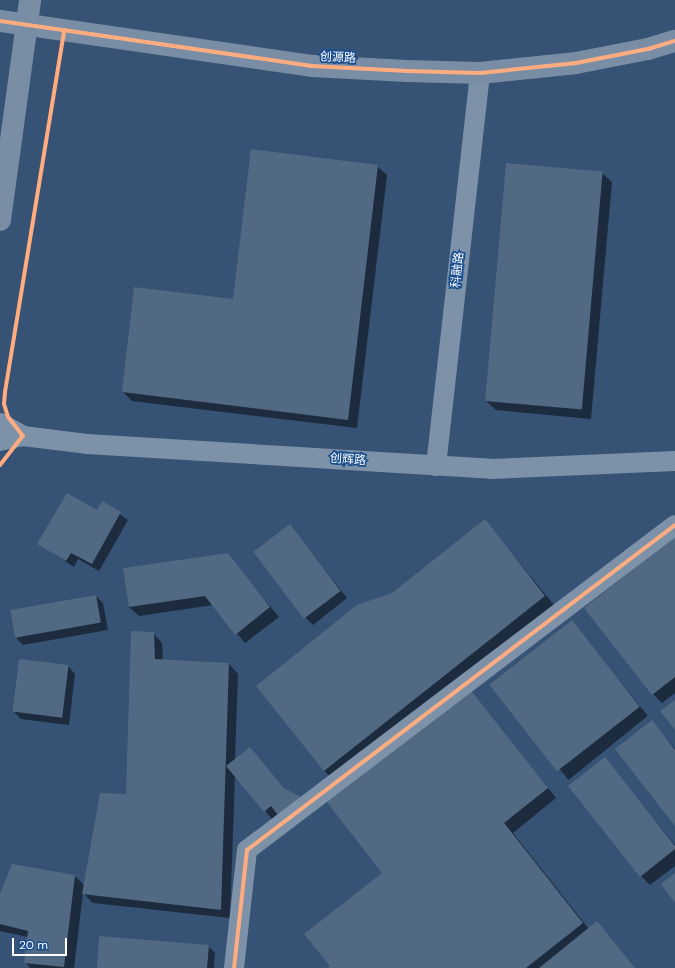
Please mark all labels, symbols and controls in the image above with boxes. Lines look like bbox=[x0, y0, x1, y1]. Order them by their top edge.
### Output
street label: 创源路 bbox=[320, 50, 356, 66]
street label: 科融路 bbox=[449, 251, 467, 289]
street label: 创辉路 bbox=[330, 452, 366, 468]
scale bar bbox=[14, 930, 69, 956]
text: 20 m bbox=[19, 937, 48, 953]

